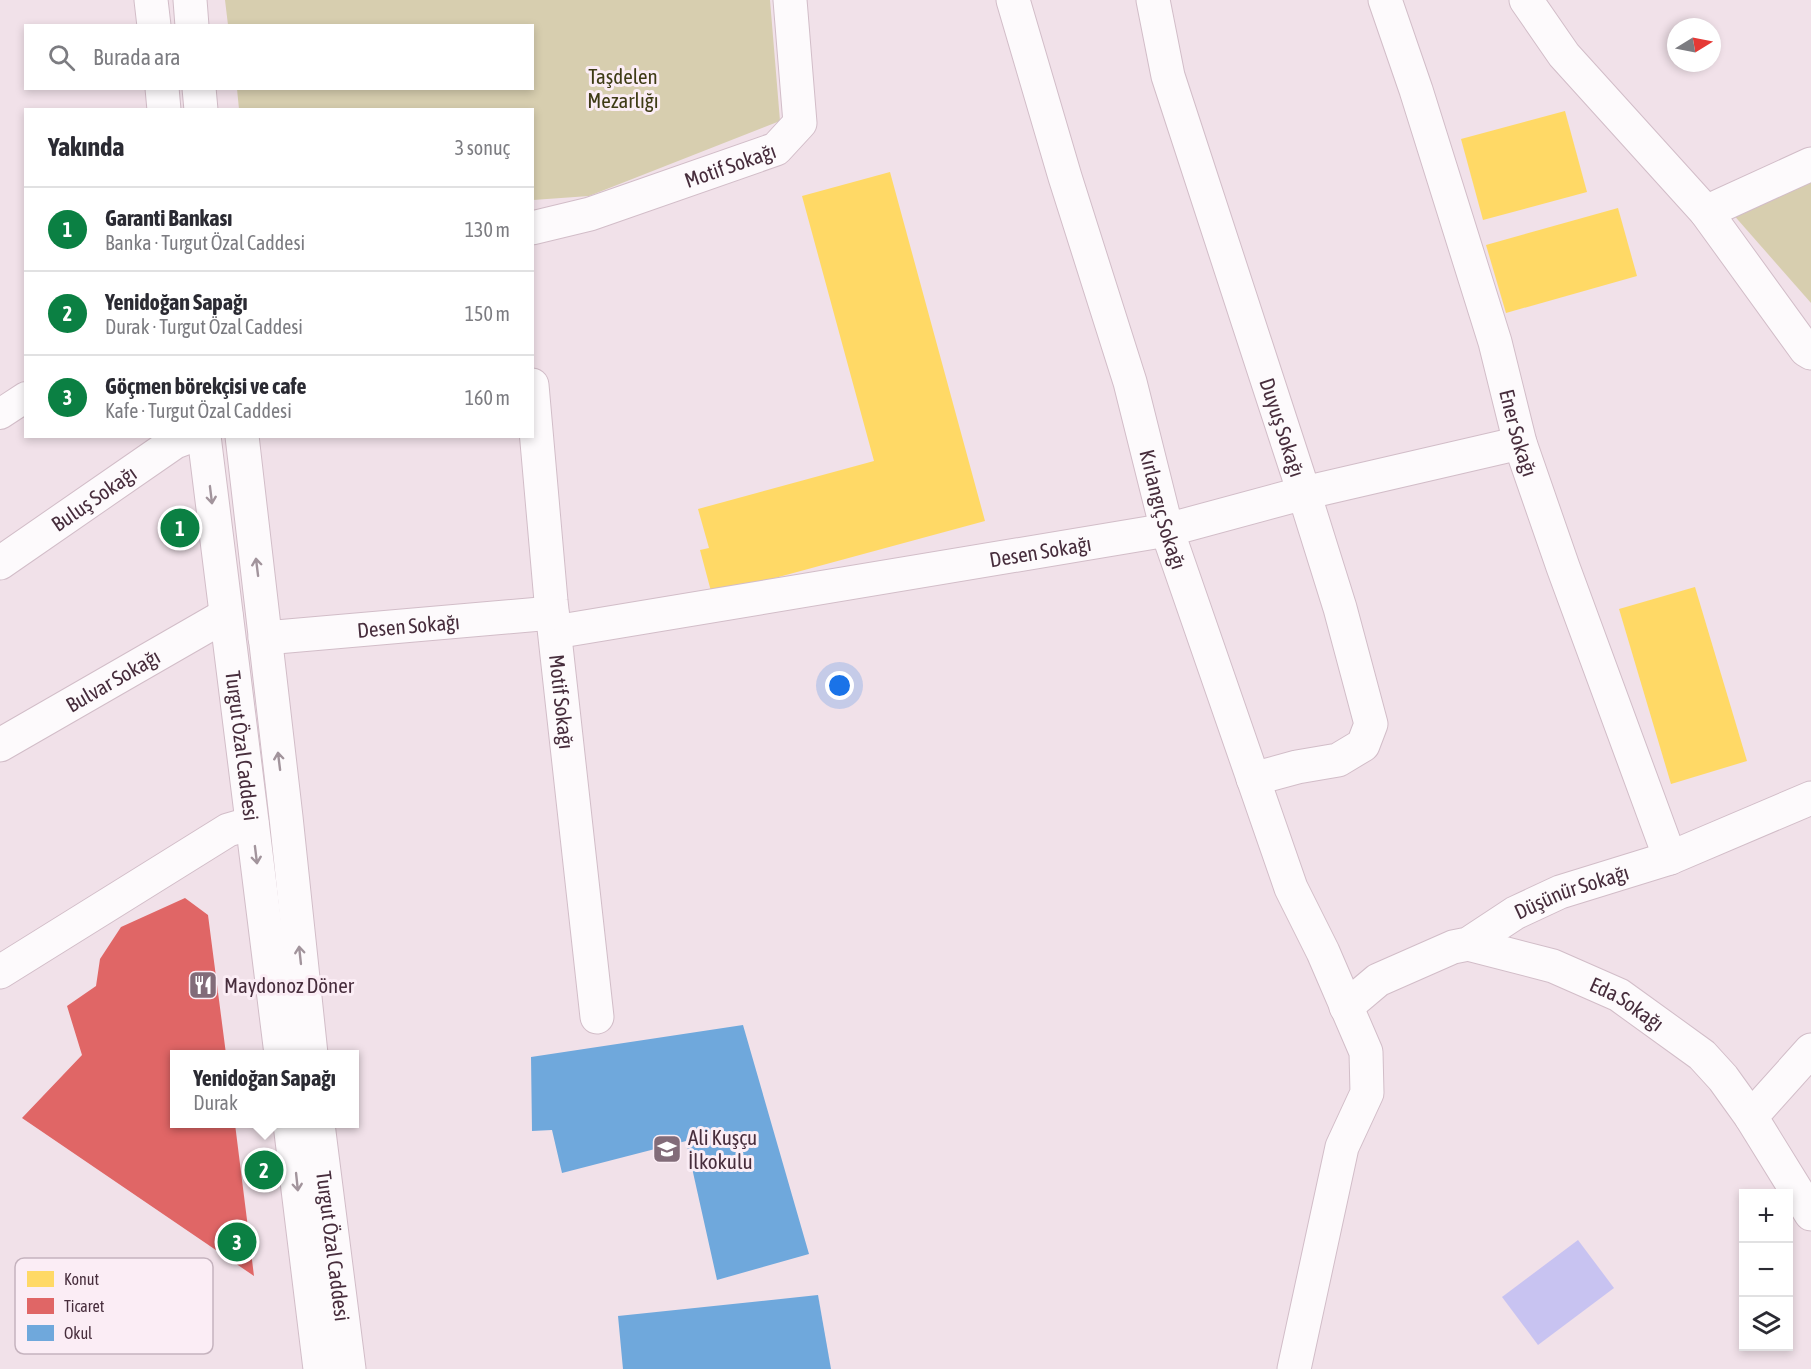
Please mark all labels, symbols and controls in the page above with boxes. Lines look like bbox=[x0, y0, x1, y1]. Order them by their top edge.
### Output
north arrow bbox=[1667, 18, 1721, 72]
search box bbox=[24, 24, 534, 90]
icon: search bbox=[45, 41, 78, 74]
text: Burada ara bbox=[93, 44, 181, 70]
park label: Taşdelen Mezarlığı bbox=[587, 64, 659, 112]
text: Yakında bbox=[48, 132, 124, 162]
text: 3 sonuç bbox=[455, 136, 510, 159]
street label: Motif Sokağı bbox=[681, 138, 779, 192]
text: Garanti Bankası bbox=[105, 205, 232, 231]
text: 1 bbox=[63, 218, 72, 241]
text: 130 m bbox=[465, 218, 510, 241]
text: Banka · Turgut Özal Caddesi bbox=[105, 231, 305, 254]
text: Yenidoğan Sapağı bbox=[105, 289, 248, 315]
text: 2 bbox=[63, 302, 72, 325]
text: 150 m bbox=[465, 302, 510, 325]
text: Durak · Turgut Özal Caddesi bbox=[105, 315, 303, 338]
text: Göçmen börekçisi ve cafe bbox=[105, 373, 306, 399]
street label: Duyuş Sokağı bbox=[1255, 375, 1310, 480]
text: 3 bbox=[63, 386, 72, 409]
text: 160 m bbox=[465, 386, 510, 409]
street label: Ener Sokağı bbox=[1495, 387, 1543, 479]
text: Kafe · Turgut Özal Caddesi bbox=[105, 399, 292, 422]
street label: Kırlangıç Sokağı bbox=[1135, 447, 1192, 572]
street label: Buluş Sokağı bbox=[47, 460, 141, 536]
one-way arrow bbox=[206, 484, 217, 504]
pin: 1 bbox=[160, 506, 200, 550]
street label: Desen Sokağı bbox=[988, 531, 1093, 571]
one-way arrow bbox=[251, 558, 262, 577]
street label: Desen Sokağı bbox=[356, 609, 461, 642]
street label: Bulvar Sokağı bbox=[61, 644, 164, 717]
street label: Motif Sokağı bbox=[545, 653, 579, 750]
street label: Turgut Özal Caddesi bbox=[221, 669, 264, 822]
your location bbox=[825, 671, 854, 700]
one-way arrow bbox=[274, 751, 285, 771]
one-way arrow bbox=[251, 844, 262, 864]
street label: Düşünür Sokağı bbox=[1510, 860, 1632, 924]
one-way arrow bbox=[295, 945, 306, 965]
restaurant icon: Maydonoz Döner bbox=[187, 969, 219, 1001]
street label: Eda Sokağı bbox=[1586, 972, 1669, 1036]
place label: Maydonoz Döner bbox=[224, 973, 355, 997]
popup bbox=[170, 1050, 359, 1128]
text: Yenidoğan Sapağı bbox=[193, 1065, 336, 1091]
text: Durak bbox=[193, 1091, 238, 1114]
place label: Ali Kuşçu İlkokulu bbox=[688, 1125, 757, 1173]
school or university icon: Ali Kuşçu İlkokulu bbox=[651, 1133, 683, 1165]
pin: 2 bbox=[244, 1148, 284, 1192]
street label: Turgut Özal Caddesi bbox=[312, 1170, 355, 1322]
one-way arrow bbox=[292, 1171, 303, 1191]
map controls bbox=[1739, 1189, 1793, 1351]
button: + bbox=[1739, 1189, 1793, 1243]
pin: 3 bbox=[218, 1220, 256, 1264]
button: − bbox=[1739, 1243, 1793, 1297]
legend bbox=[15, 1258, 213, 1354]
text: Konut bbox=[64, 1270, 100, 1288]
text: Ticaret bbox=[64, 1297, 105, 1315]
button: layers bbox=[1739, 1297, 1793, 1351]
text: Okul bbox=[64, 1324, 93, 1342]

